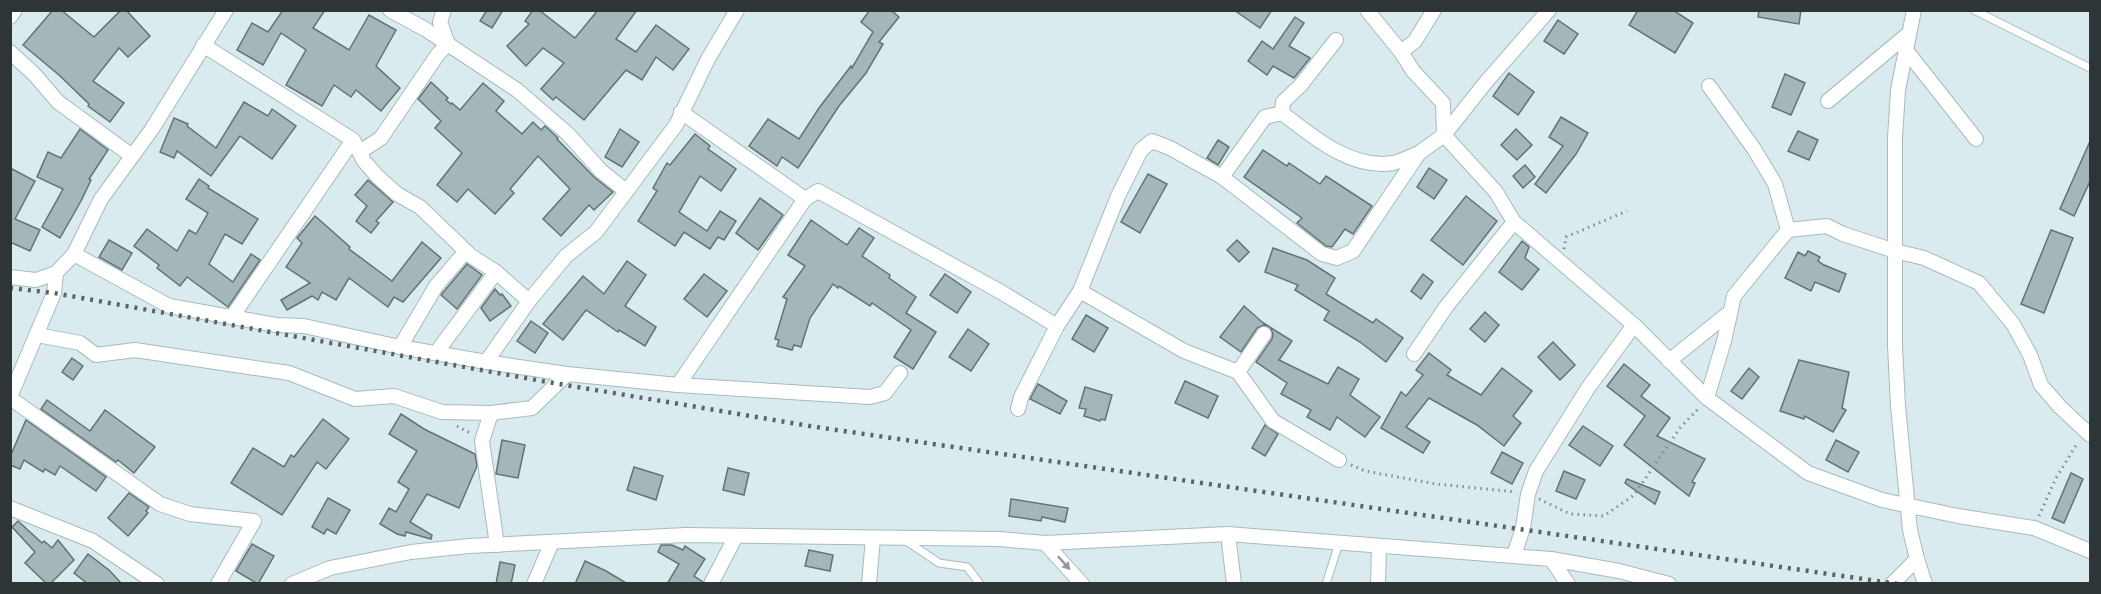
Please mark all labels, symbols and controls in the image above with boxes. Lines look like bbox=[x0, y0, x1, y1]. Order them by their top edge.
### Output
one-way arrow bbox=[1057, 555, 1070, 570]

